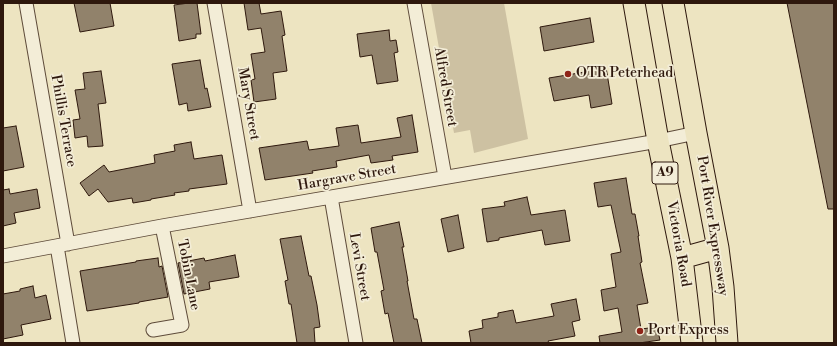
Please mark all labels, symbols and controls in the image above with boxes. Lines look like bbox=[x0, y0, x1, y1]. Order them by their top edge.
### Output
street label: Alfred Street bbox=[430, 46, 460, 128]
street label: Mary Street bbox=[233, 66, 263, 142]
place label: OTR Peterhead bbox=[576, 66, 673, 82]
marker: OTR Peterhead bbox=[563, 69, 573, 79]
street label: Phillis Terrace bbox=[47, 73, 79, 169]
street label: Port River Expressway bbox=[693, 155, 731, 297]
street label: Hargrave Street bbox=[297, 161, 397, 195]
road number: A9 bbox=[652, 162, 678, 184]
street label: Victoria Road bbox=[662, 200, 694, 288]
street label: Levi Street bbox=[345, 232, 373, 302]
street label: Tobin Lane bbox=[173, 238, 203, 312]
place label: Port Express bbox=[648, 323, 729, 339]
marker: Port Express bbox=[635, 326, 645, 336]

